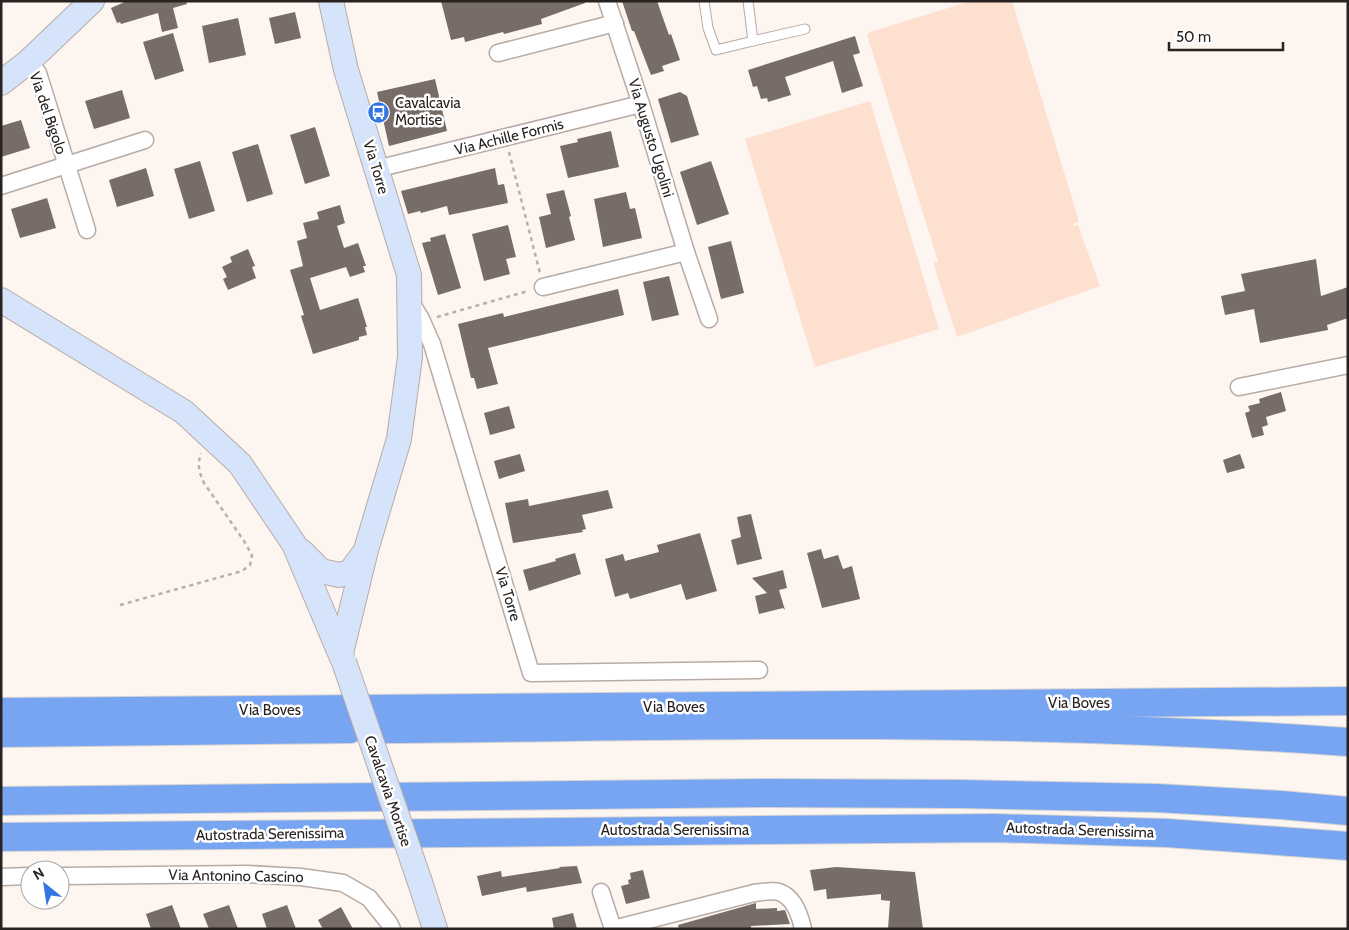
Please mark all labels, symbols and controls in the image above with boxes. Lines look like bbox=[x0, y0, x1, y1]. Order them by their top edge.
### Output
scale bar bbox=[1169, 20, 1283, 52]
text: 50 m bbox=[1176, 28, 1211, 46]
street label: Via del Bigolo bbox=[25, 69, 71, 157]
street label: Via Augusto Ugolini bbox=[624, 76, 678, 200]
place label: Cavalcavia Mortise bbox=[395, 94, 461, 129]
bus stop icon: Cavalcavia Mortise bbox=[367, 100, 391, 124]
street label: Via Achille Formis bbox=[453, 115, 565, 159]
street label: Via Torre bbox=[359, 138, 393, 197]
street label: Via Torre bbox=[491, 565, 525, 624]
street label: Via Boves bbox=[1048, 694, 1110, 712]
street label: Via Boves bbox=[643, 698, 705, 716]
street label: Via Boves bbox=[239, 701, 301, 719]
street label: Cavalcavia Mortise bbox=[361, 733, 416, 849]
street label: Autostrada Serenissima bbox=[1006, 818, 1155, 842]
street label: Autostrada Serenissima bbox=[601, 821, 750, 839]
street label: Autostrada Serenissima bbox=[196, 824, 345, 844]
north arrow bbox=[20, 860, 70, 910]
text: N bbox=[30, 863, 47, 884]
street label: Via Antonino Cascino bbox=[168, 866, 304, 886]

